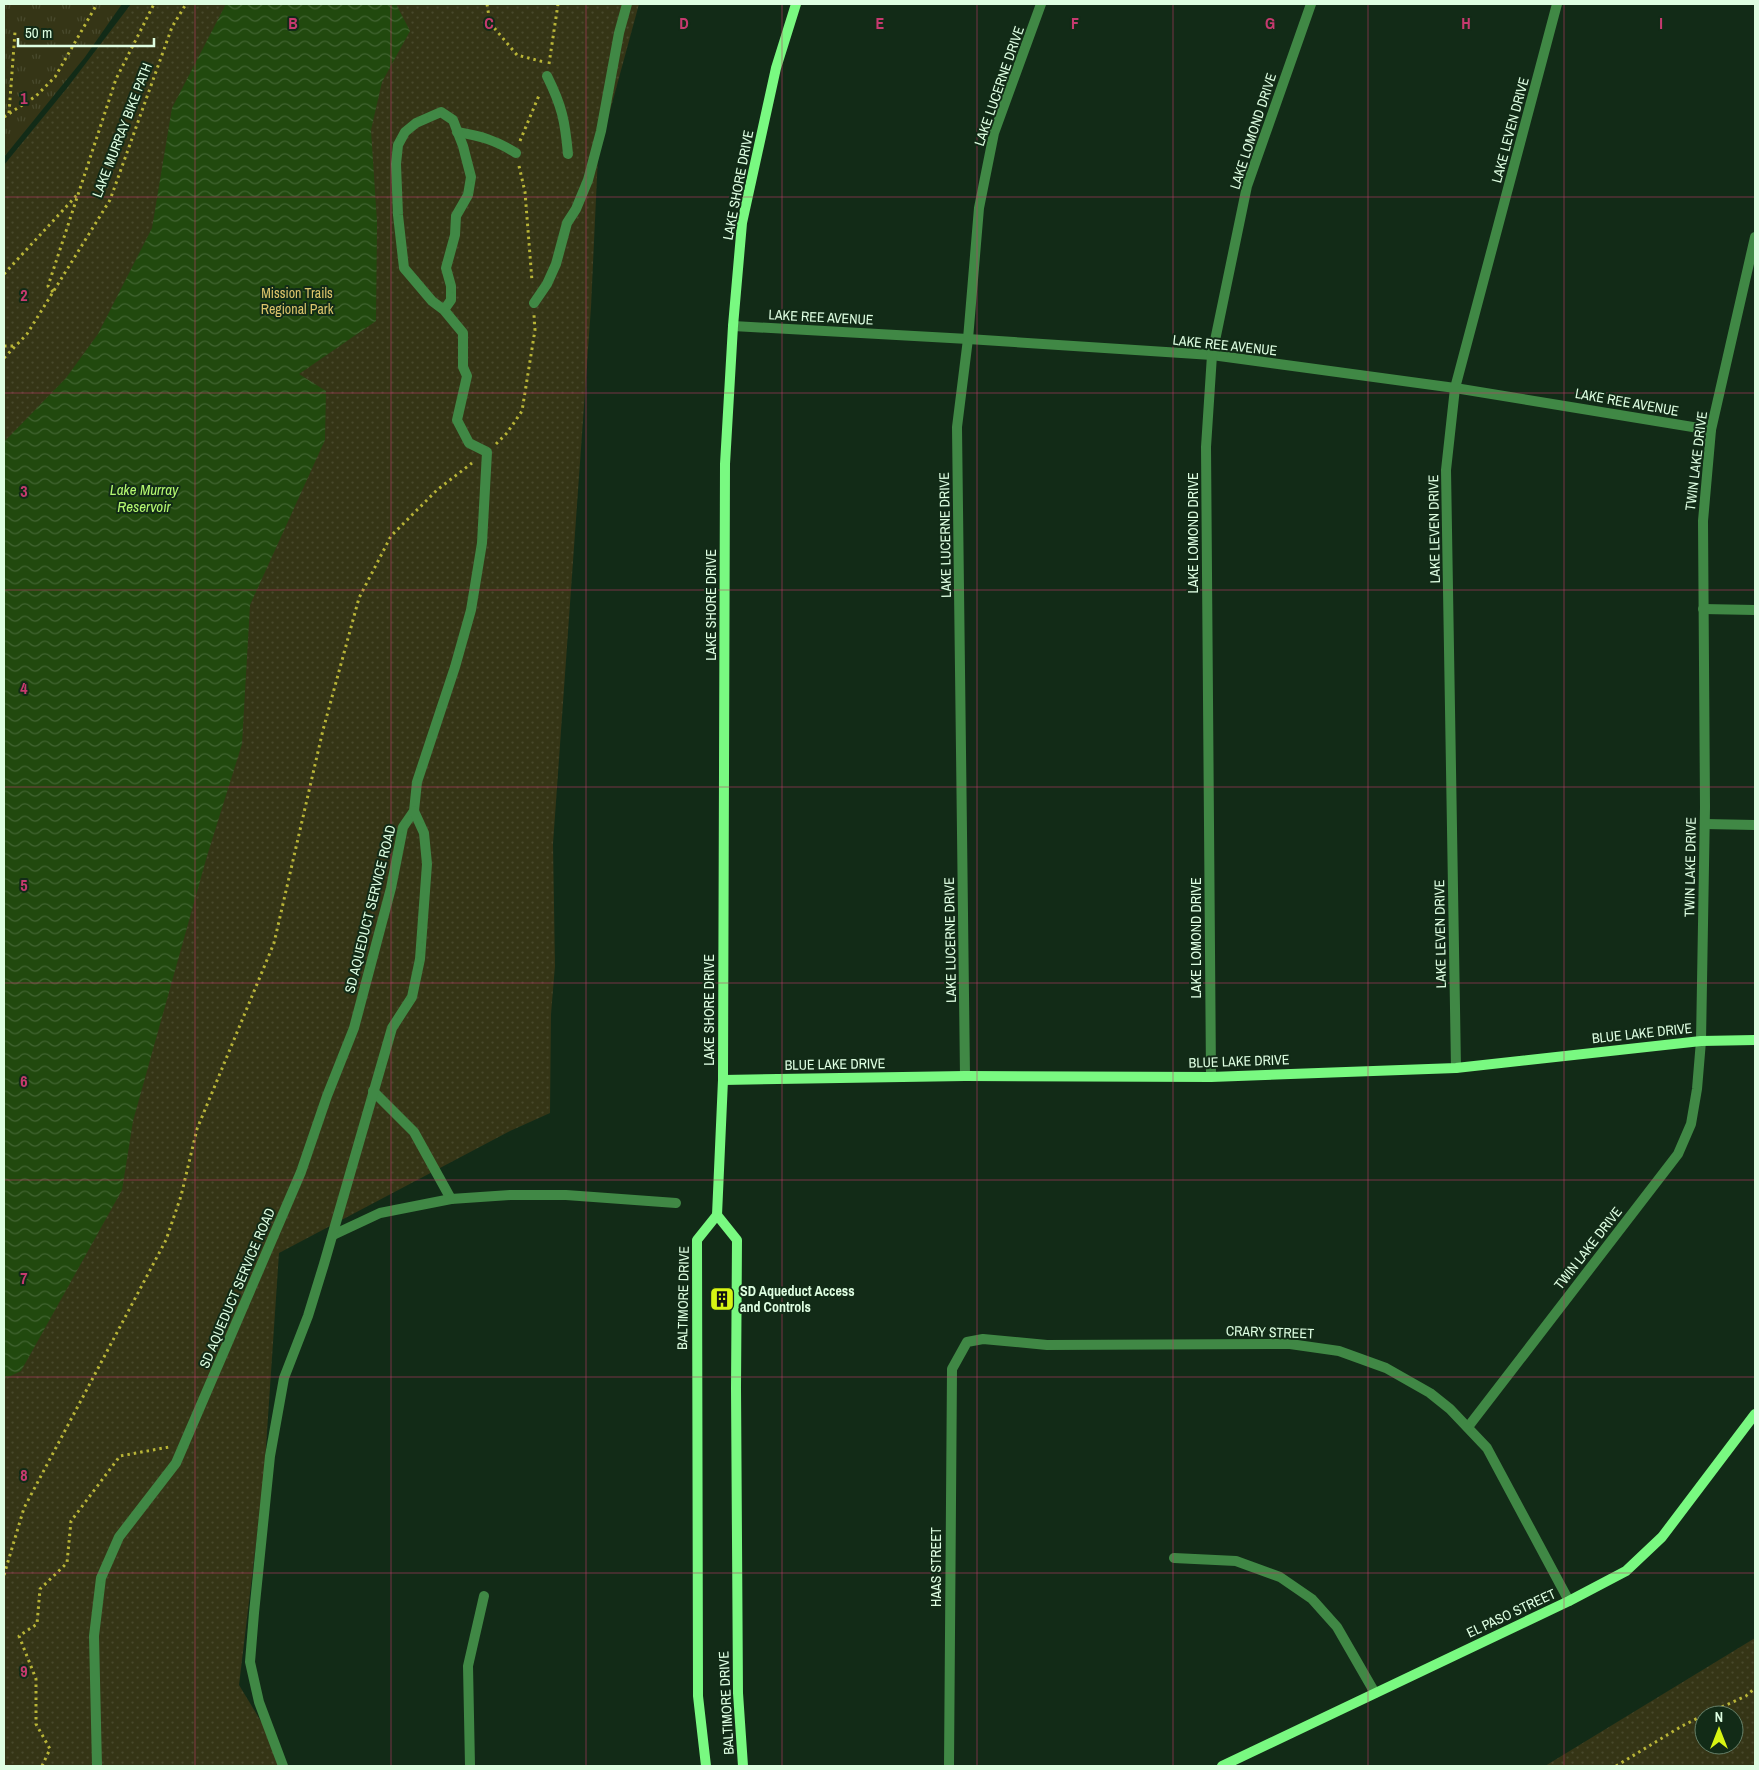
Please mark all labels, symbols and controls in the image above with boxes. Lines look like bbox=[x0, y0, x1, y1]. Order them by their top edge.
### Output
text: B bbox=[288, 12, 298, 34]
text: C bbox=[484, 12, 494, 34]
text: D bbox=[679, 12, 689, 34]
text: E bbox=[876, 12, 885, 34]
text: F bbox=[1071, 12, 1079, 34]
text: G bbox=[1265, 12, 1275, 34]
text: H bbox=[1461, 12, 1471, 34]
text: I bbox=[1659, 12, 1663, 34]
scale bar bbox=[18, 15, 154, 47]
text: 50 m bbox=[25, 22, 52, 43]
street label: LAKE LUCERNE DRIVE bbox=[970, 24, 1028, 148]
street label: LAKE MURRAY BIKE PATH bbox=[88, 60, 156, 200]
street label: LAKE LOMOND DRIVE bbox=[1226, 71, 1280, 191]
street label: LAKE LEVEN DRIVE bbox=[1487, 75, 1533, 185]
text: 1 bbox=[20, 87, 28, 109]
street label: LAKE SHORE DRIVE bbox=[719, 128, 757, 242]
text: 2 bbox=[20, 284, 28, 306]
park label: Mission Trails Regional Park bbox=[261, 284, 334, 318]
street label: LAKE REE AVENUE bbox=[768, 305, 874, 329]
street label: LAKE REE AVENUE bbox=[1172, 331, 1278, 359]
street label: LAKE REE AVENUE bbox=[1574, 384, 1680, 420]
street label: TWIN LAKE DRIVE bbox=[1681, 410, 1711, 512]
street label: LAKE LUCERNE DRIVE bbox=[935, 472, 955, 598]
street label: LAKE LOMOND DRIVE bbox=[1184, 472, 1202, 594]
street label: LAKE LEVEN DRIVE bbox=[1424, 475, 1444, 583]
water label: Lake Murray Reservoir bbox=[110, 479, 179, 517]
text: 3 bbox=[20, 480, 28, 502]
street label: LAKE SHORE DRIVE bbox=[702, 549, 720, 661]
text: 4 bbox=[20, 677, 28, 699]
street label: TWIN LAKE DRIVE bbox=[1680, 817, 1700, 917]
street label: SD AQUEDUCT SERVICE ROAD bbox=[340, 823, 400, 995]
text: 5 bbox=[20, 874, 28, 896]
street label: LAKE LUCERNE DRIVE bbox=[940, 877, 960, 1003]
street label: LAKE LOMOND DRIVE bbox=[1187, 877, 1205, 999]
street label: LAKE LEVEN DRIVE bbox=[1430, 880, 1450, 988]
street label: LAKE SHORE DRIVE bbox=[700, 954, 718, 1066]
street label: BLUE LAKE DRIVE bbox=[1591, 1019, 1693, 1047]
street label: BLUE LAKE DRIVE bbox=[1188, 1050, 1290, 1072]
street label: BLUE LAKE DRIVE bbox=[784, 1054, 886, 1074]
text: 6 bbox=[20, 1070, 28, 1092]
street label: TWIN LAKE DRIVE bbox=[1550, 1203, 1626, 1293]
street label: SD AQUEDUCT SERVICE ROAD bbox=[195, 1205, 279, 1371]
street label: BALTIMORE DRIVE bbox=[673, 1246, 693, 1350]
text: 7 bbox=[20, 1267, 28, 1289]
place label: SD Aqueduct Access and Controls bbox=[740, 1282, 855, 1316]
building icon: SD Aqueduct Access and Controls bbox=[709, 1286, 735, 1312]
street label: CRARY STREET bbox=[1226, 1321, 1314, 1343]
text: 8 bbox=[20, 1464, 28, 1486]
street label: HAAS STREET bbox=[927, 1527, 945, 1607]
street label: EL PASO STREET bbox=[1464, 1584, 1558, 1642]
street label: BALTIMORE DRIVE bbox=[714, 1651, 738, 1755]
text: 9 bbox=[20, 1660, 28, 1682]
north arrow bbox=[1694, 1705, 1744, 1755]
text: N bbox=[1715, 1708, 1723, 1726]

